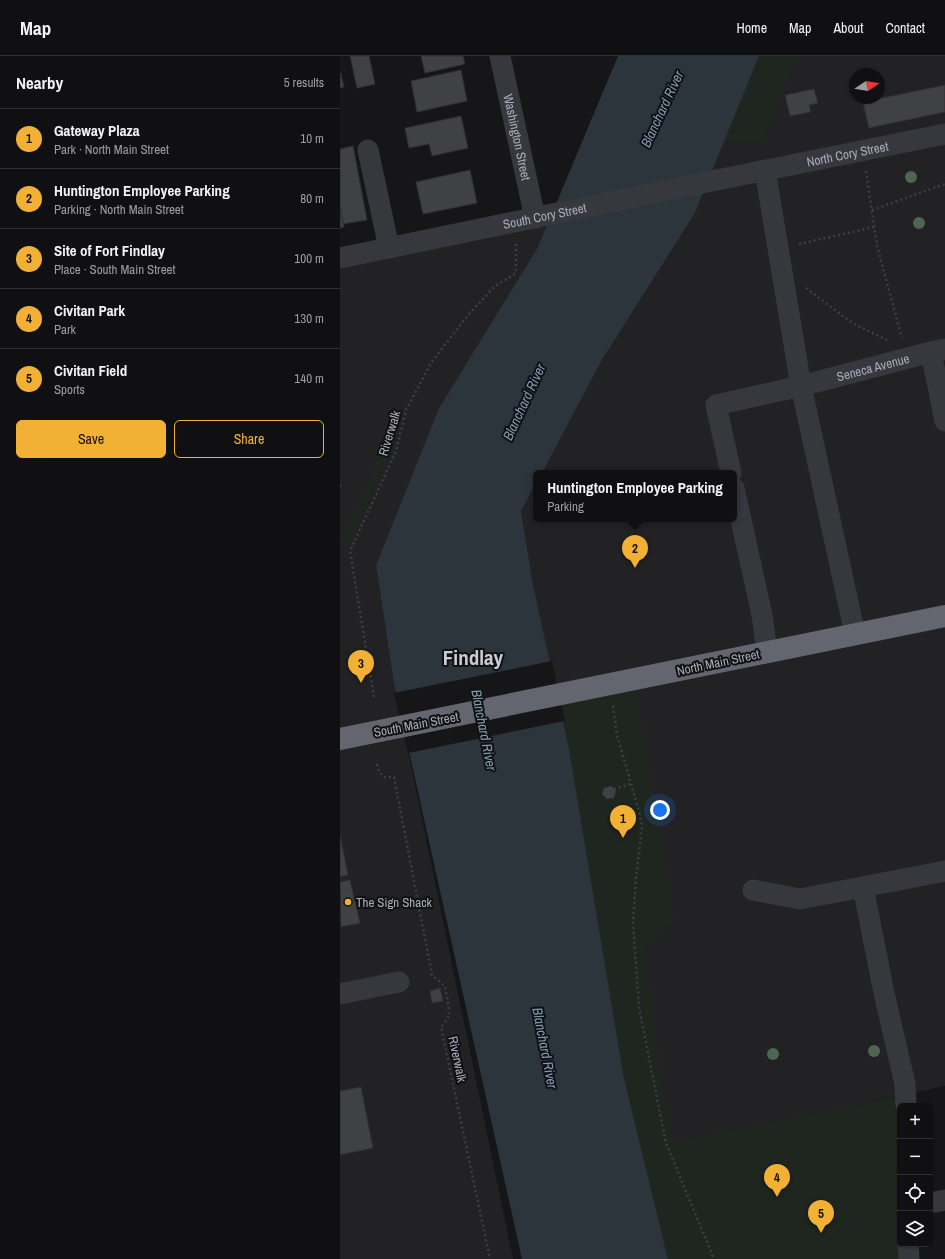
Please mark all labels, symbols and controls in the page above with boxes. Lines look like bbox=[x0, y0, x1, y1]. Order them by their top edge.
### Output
text: Map bbox=[20, 15, 51, 41]
text: Home bbox=[736, 19, 767, 37]
text: Map bbox=[789, 19, 811, 37]
text: About bbox=[833, 19, 863, 37]
text: Contact bbox=[885, 19, 925, 37]
water label: Blanchard River bbox=[636, 67, 688, 150]
north arrow bbox=[849, 68, 885, 104]
text: Nearby bbox=[16, 71, 63, 94]
text: 5 results bbox=[284, 74, 324, 91]
street label: Washington Street bbox=[499, 92, 535, 182]
text: Gateway Plaza bbox=[54, 120, 139, 141]
text: 1 bbox=[26, 130, 32, 147]
text: 10 m bbox=[300, 130, 324, 147]
street label: North Cory Street bbox=[805, 138, 890, 171]
text: Park · North Main Street bbox=[54, 141, 169, 158]
text: Huntington Employee Parking bbox=[54, 180, 230, 201]
text: 2 bbox=[26, 190, 32, 207]
text: 80 m bbox=[300, 190, 324, 207]
street label: South Cory Street bbox=[501, 199, 588, 233]
text: Parking · North Main Street bbox=[54, 201, 184, 218]
text: Site of Fort Findlay bbox=[54, 240, 165, 261]
text: 3 bbox=[26, 250, 32, 267]
text: 100 m bbox=[294, 250, 324, 267]
text: Place · South Main Street bbox=[54, 261, 176, 278]
text: Civitan Park bbox=[54, 300, 125, 321]
text: 4 bbox=[26, 310, 32, 327]
text: 130 m bbox=[294, 310, 324, 327]
text: Park bbox=[54, 321, 76, 338]
street label: Seneca Avenue bbox=[835, 350, 911, 385]
text: Civitan Field bbox=[54, 360, 127, 381]
water label: Blanchard River bbox=[498, 360, 550, 443]
text: 5 bbox=[26, 370, 32, 387]
text: 140 m bbox=[294, 370, 324, 387]
text: Sports bbox=[54, 381, 85, 398]
street label: Riverwalk bbox=[375, 408, 405, 458]
button: Save bbox=[16, 420, 166, 458]
button: Share bbox=[174, 420, 324, 458]
popup bbox=[533, 470, 737, 522]
text: Huntington Employee Parking bbox=[547, 477, 723, 498]
text: Parking bbox=[547, 498, 584, 515]
pin: 2 bbox=[622, 535, 648, 568]
district label: Findlay bbox=[443, 643, 504, 672]
street label: North Main Street bbox=[675, 645, 761, 680]
pin: 3 bbox=[348, 650, 374, 683]
water label: Blanchard River bbox=[467, 688, 501, 773]
street label: South Main Street bbox=[372, 708, 460, 741]
your location bbox=[650, 800, 670, 820]
pin: 1 bbox=[610, 805, 636, 838]
place label: The Sign Shack bbox=[356, 894, 433, 911]
marker: The Sign Shack bbox=[343, 897, 353, 907]
water label: Blanchard River bbox=[528, 1006, 562, 1091]
street label: Riverwalk bbox=[444, 1034, 471, 1084]
map controls bbox=[897, 1103, 933, 1247]
button: + bbox=[897, 1103, 933, 1139]
button: − bbox=[897, 1139, 933, 1175]
pin: 4 bbox=[764, 1164, 790, 1197]
button: locate bbox=[897, 1175, 933, 1211]
pin: 5 bbox=[808, 1200, 834, 1233]
button: layers bbox=[897, 1211, 933, 1247]

